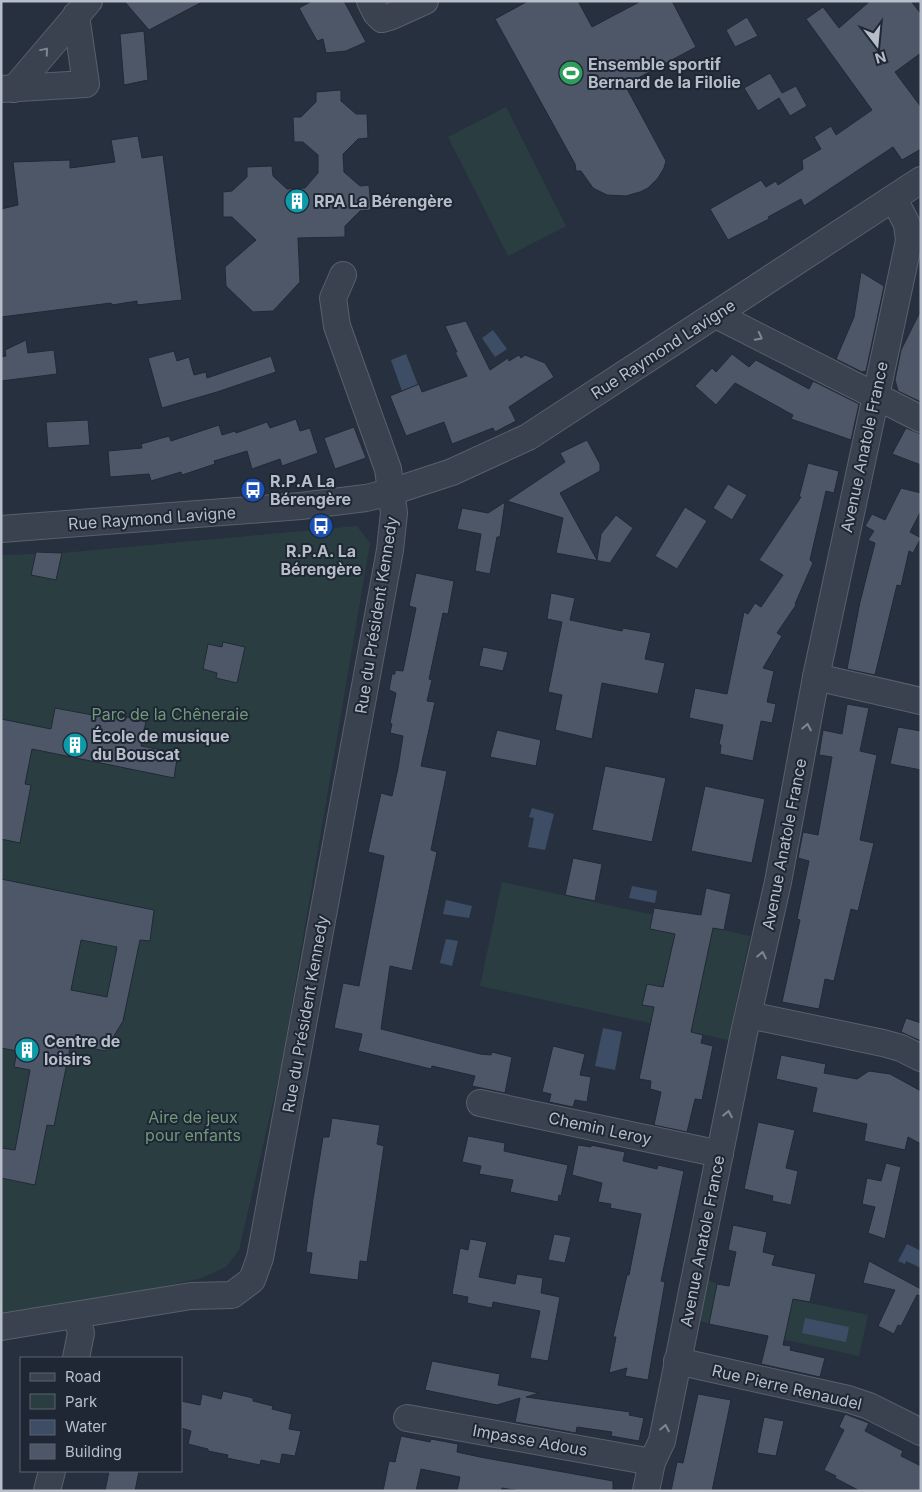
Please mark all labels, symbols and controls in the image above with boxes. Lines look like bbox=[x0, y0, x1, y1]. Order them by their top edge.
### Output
north arrow bbox=[852, 20, 902, 70]
one-way arrow bbox=[40, 48, 49, 57]
text: N bbox=[873, 48, 888, 68]
place label: Ensemble sportif Bernard de la Filolie bbox=[588, 54, 741, 92]
sports icon: Ensemble sportif Bernard de la Filolie bbox=[558, 60, 584, 86]
building icon: RPA La Bérengère bbox=[284, 188, 310, 214]
place label: RPA La Bérengère bbox=[314, 191, 452, 211]
street label: Rue Raymond Lavigne bbox=[587, 295, 739, 403]
one-way arrow bbox=[754, 331, 763, 341]
street label: Avenue Anatole France bbox=[836, 360, 892, 534]
place label: R.P.A La Bérengère bbox=[270, 471, 351, 509]
bus stop icon: R.P.A La Bérengère bbox=[240, 477, 266, 503]
street label: Rue Raymond Lavigne bbox=[67, 502, 237, 534]
bus stop icon: R.P.A. La Bérengère bbox=[308, 513, 334, 539]
street label: Rue du Président Kennedy bbox=[350, 515, 402, 715]
place label: R.P.A. La Bérengère bbox=[280, 541, 362, 579]
park label: Parc de la Chêneraie bbox=[91, 704, 249, 724]
one-way arrow bbox=[801, 723, 811, 731]
place label: École de musique du Bouscat bbox=[92, 726, 229, 764]
building icon: École de musique du Bouscat bbox=[62, 732, 88, 758]
street label: Avenue Anatole France bbox=[758, 756, 810, 932]
street label: Rue du Président Kennedy bbox=[278, 914, 332, 1114]
one-way arrow bbox=[756, 951, 767, 959]
place label: Centre de loisirs bbox=[44, 1031, 120, 1069]
building icon: Centre de loisirs bbox=[14, 1037, 40, 1063]
park label: Aire de jeux pour enfants bbox=[145, 1107, 241, 1145]
street label: Chemin Leroy bbox=[547, 1107, 653, 1149]
one-way arrow bbox=[722, 1109, 732, 1118]
street label: Avenue Anatole France bbox=[676, 1153, 728, 1329]
legend bbox=[20, 1357, 182, 1472]
street label: Rue Pierre Renaudel bbox=[710, 1360, 864, 1414]
text: Road bbox=[65, 1367, 101, 1386]
text: Park bbox=[65, 1392, 98, 1411]
text: Water bbox=[65, 1417, 107, 1436]
street label: Impasse Adous bbox=[471, 1420, 589, 1460]
one-way arrow bbox=[659, 1423, 670, 1432]
text: Building bbox=[65, 1442, 122, 1461]

